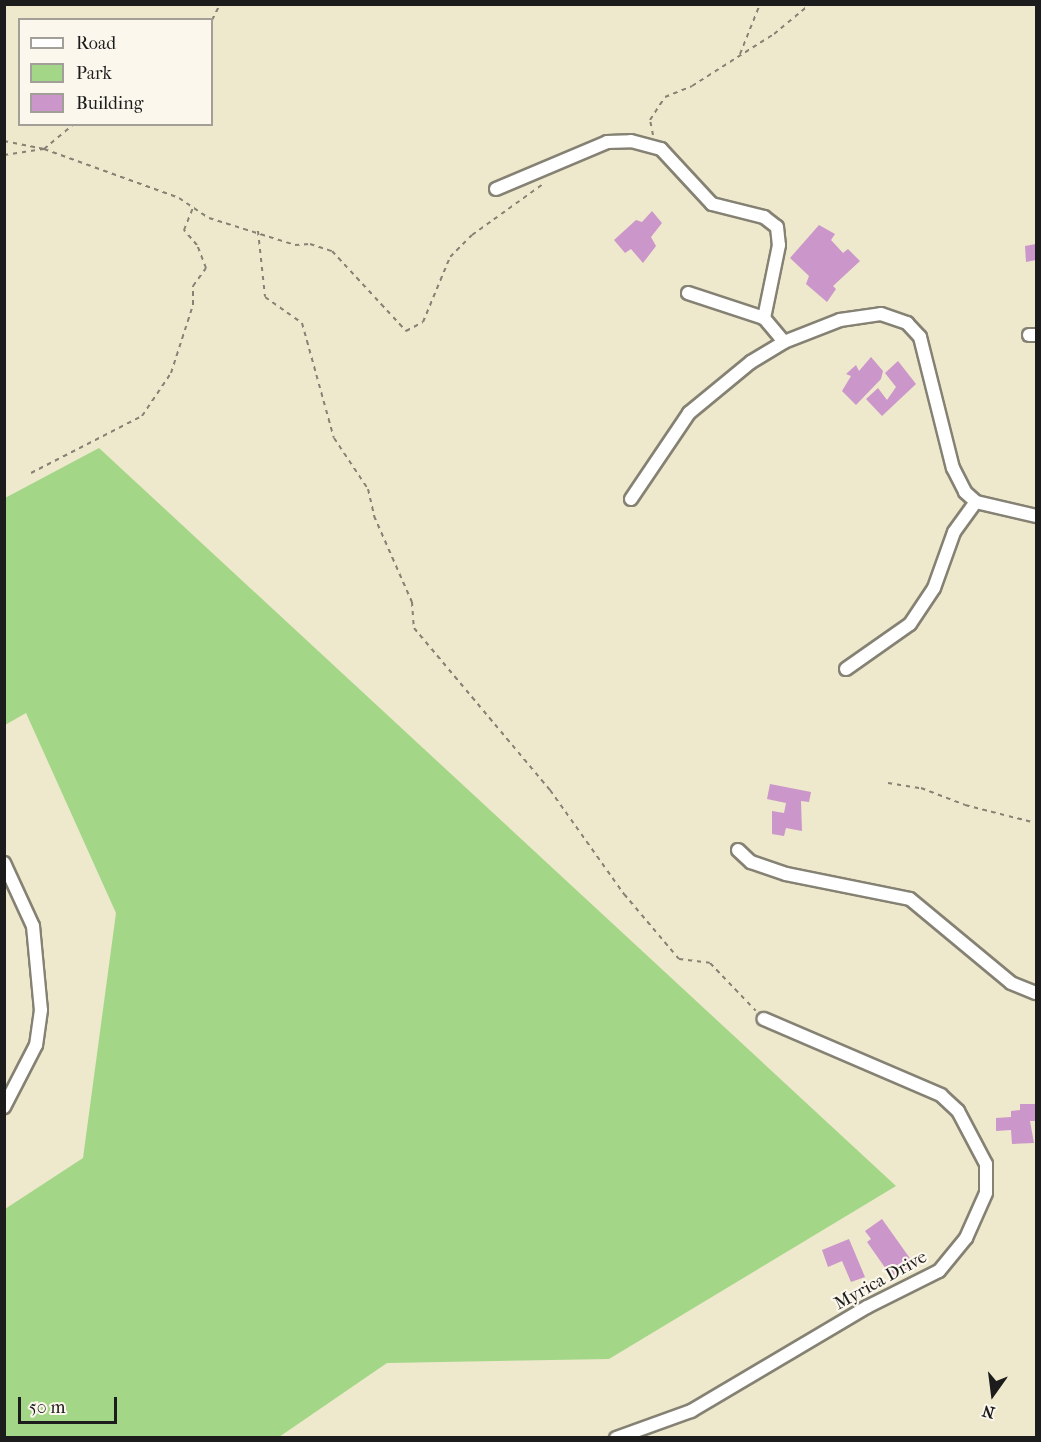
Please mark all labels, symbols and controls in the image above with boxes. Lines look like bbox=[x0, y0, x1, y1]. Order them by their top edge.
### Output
legend bbox=[18, 18, 213, 126]
text: Road bbox=[76, 33, 116, 54]
text: Park bbox=[76, 63, 112, 84]
text: Building bbox=[76, 93, 143, 114]
street label: Myrica Drive bbox=[831, 1247, 931, 1315]
north arrow bbox=[963, 1364, 1023, 1424]
scale bar bbox=[21, 1385, 120, 1423]
text: 50 m bbox=[29, 1397, 65, 1418]
text: N bbox=[980, 1401, 997, 1423]

